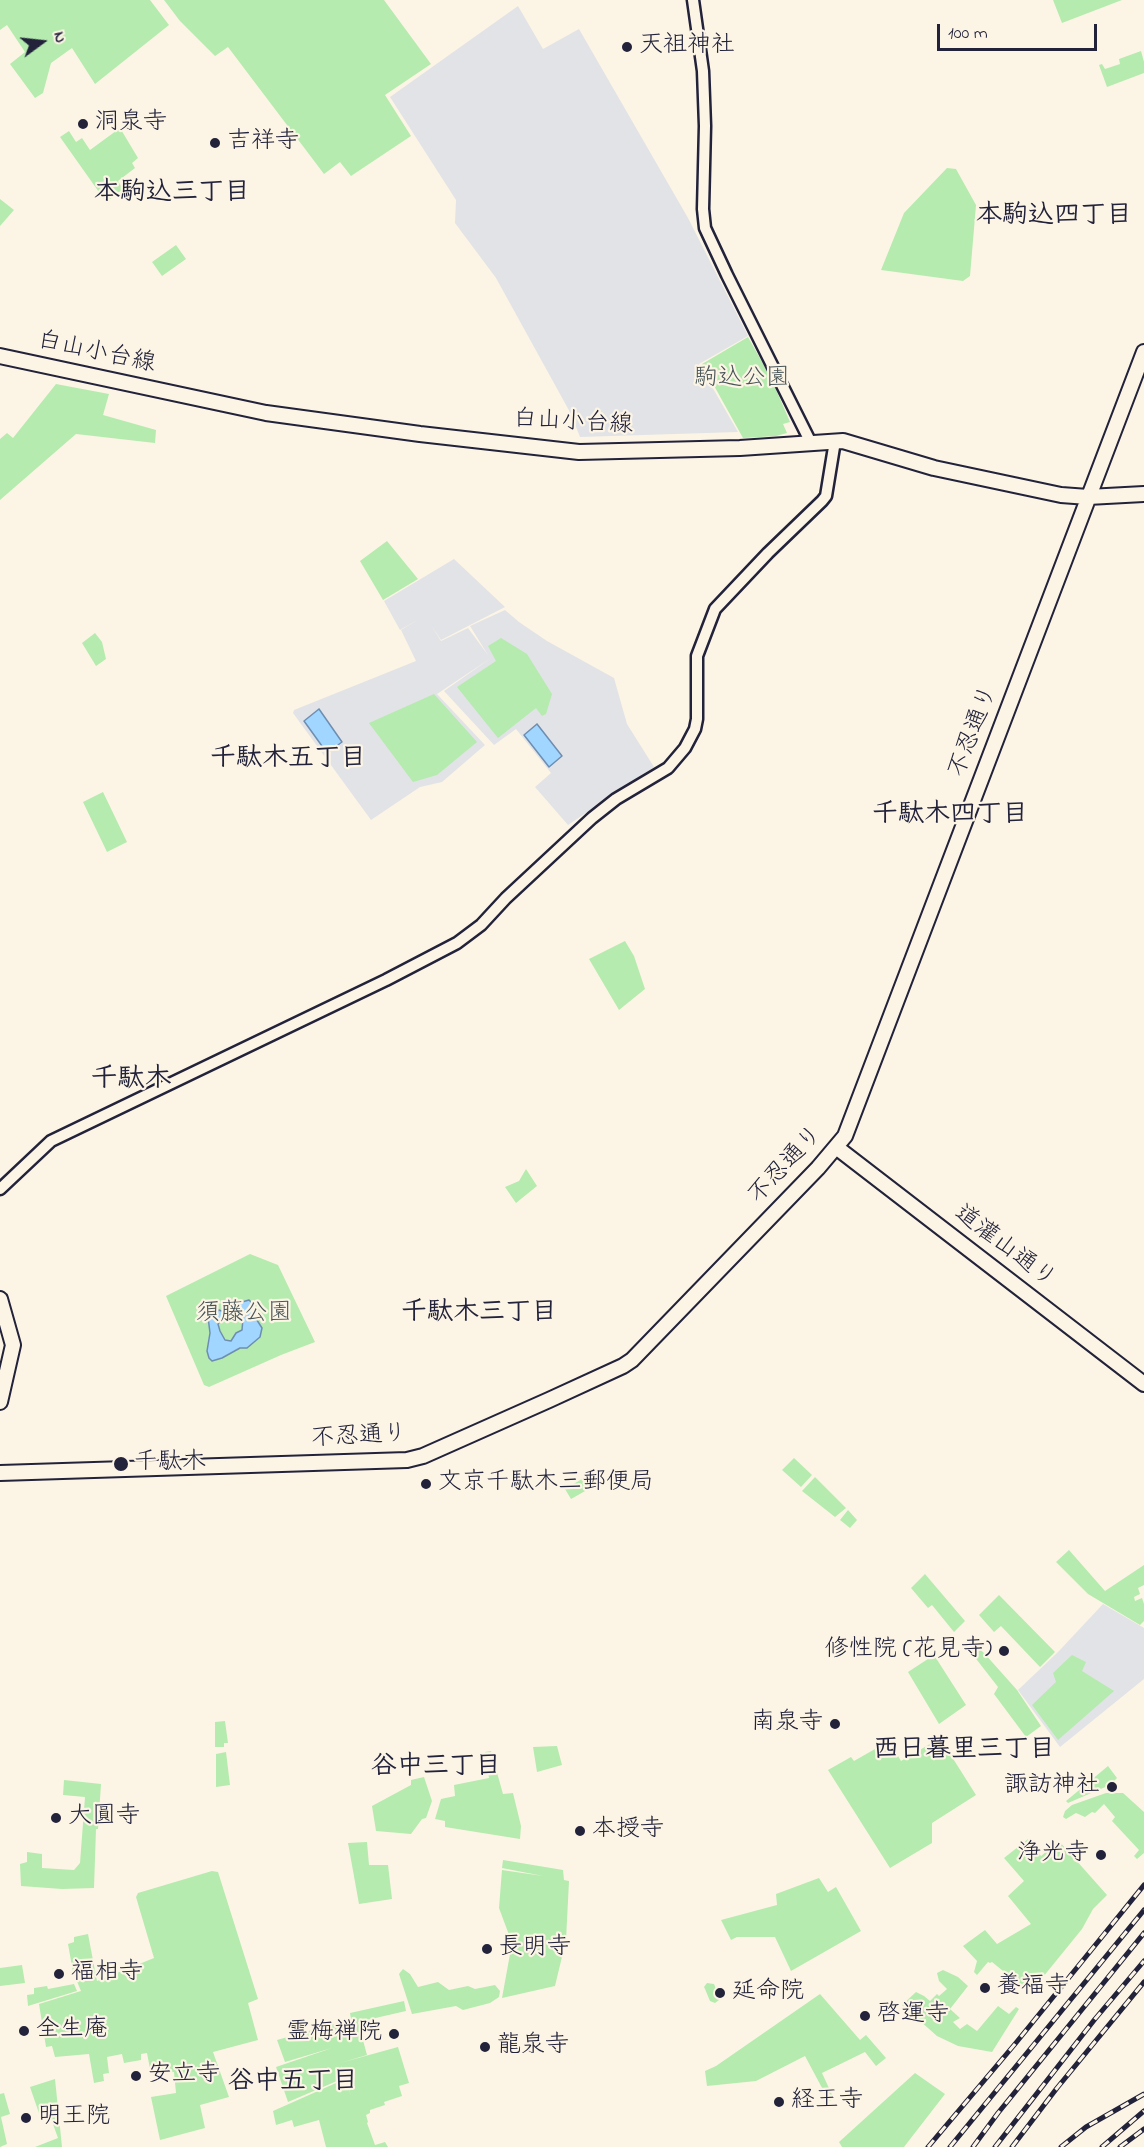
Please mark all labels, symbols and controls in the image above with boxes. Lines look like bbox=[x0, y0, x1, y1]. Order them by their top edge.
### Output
north arrow bbox=[12, 12, 72, 72]
scale bar bbox=[940, 12, 1100, 50]
text: 100 m bbox=[948, 21, 988, 47]
text: N bbox=[46, 29, 72, 46]
place label: 天祖神社 bbox=[639, 33, 735, 61]
marker: 天祖神社 bbox=[620, 40, 634, 54]
place label: 洞泉寺 bbox=[95, 110, 167, 138]
marker: 洞泉寺 bbox=[76, 117, 90, 131]
place label: 吉祥寺 bbox=[227, 129, 299, 157]
marker: 吉祥寺 bbox=[208, 136, 222, 150]
district label: 本駒込三丁目 bbox=[94, 179, 250, 211]
district label: 本駒込四丁目 bbox=[976, 202, 1132, 234]
street label: 白山小台線 bbox=[34, 327, 158, 381]
park label: 駒込公園 bbox=[694, 366, 790, 394]
street label: 白山小台線 bbox=[512, 406, 634, 442]
street label: 不忍通り bbox=[944, 682, 1006, 782]
district label: 千駄木五丁目 bbox=[210, 745, 366, 777]
district label: 千駄木四丁目 bbox=[872, 801, 1028, 833]
district label: 千駄木 bbox=[91, 1066, 171, 1098]
street label: 不忍通り bbox=[744, 1121, 830, 1211]
street label: 道灌山通り bbox=[947, 1200, 1061, 1296]
district label: 千駄木三丁目 bbox=[401, 1299, 557, 1331]
park label: 須藤公園 bbox=[196, 1301, 292, 1329]
street label: 不忍通り bbox=[310, 1421, 408, 1455]
place label: 千駄木 bbox=[134, 1450, 206, 1478]
marker: 千駄木 bbox=[112, 1455, 130, 1473]
place label: 文京千駄木三郵便局 bbox=[438, 1470, 654, 1498]
marker: 文京千駄木三郵便局 bbox=[419, 1477, 433, 1491]
place label: 修性院 (花見寺) bbox=[825, 1637, 992, 1665]
marker: 修性院 (花見寺) bbox=[997, 1644, 1011, 1658]
place label: 南泉寺 bbox=[751, 1710, 823, 1738]
marker: 南泉寺 bbox=[828, 1717, 842, 1731]
district label: 西日暮里三丁目 bbox=[873, 1736, 1055, 1768]
district label: 谷中三丁目 bbox=[371, 1753, 501, 1785]
place label: 諏訪神社 bbox=[1004, 1773, 1100, 1801]
marker: 諏訪神社 bbox=[1105, 1780, 1119, 1794]
place label: 大圓寺 bbox=[68, 1804, 140, 1832]
marker: 大圓寺 bbox=[49, 1811, 63, 1825]
place label: 本授寺 bbox=[592, 1817, 664, 1845]
marker: 本授寺 bbox=[573, 1824, 587, 1838]
place label: 浄光寺 bbox=[1017, 1841, 1089, 1869]
marker: 浄光寺 bbox=[1094, 1848, 1108, 1862]
place label: 長明寺 bbox=[499, 1935, 571, 1963]
marker: 長明寺 bbox=[480, 1942, 494, 1956]
place label: 福相寺 bbox=[71, 1960, 143, 1988]
marker: 福相寺 bbox=[52, 1967, 66, 1981]
place label: 養福寺 bbox=[997, 1974, 1069, 2002]
place label: 延命院 bbox=[732, 1979, 804, 2007]
marker: 養福寺 bbox=[978, 1981, 992, 1995]
marker: 延命院 bbox=[713, 1986, 727, 2000]
place label: 啓運寺 bbox=[877, 2002, 949, 2030]
marker: 啓運寺 bbox=[858, 2009, 872, 2023]
place label: 全生庵 bbox=[36, 2017, 108, 2045]
place label: 霊梅禅院 bbox=[286, 2020, 382, 2048]
marker: 全生庵 bbox=[17, 2024, 31, 2038]
marker: 霊梅禅院 bbox=[387, 2027, 401, 2041]
place label: 龍泉寺 bbox=[497, 2033, 569, 2061]
marker: 龍泉寺 bbox=[478, 2040, 492, 2054]
place label: 安立寺 bbox=[148, 2062, 220, 2090]
district label: 谷中五丁目 bbox=[228, 2068, 358, 2100]
marker: 安立寺 bbox=[129, 2069, 143, 2083]
place label: 経王寺 bbox=[791, 2088, 863, 2116]
marker: 経王寺 bbox=[772, 2095, 786, 2109]
place label: 明王院 bbox=[38, 2104, 110, 2132]
marker: 明王院 bbox=[19, 2111, 33, 2125]

